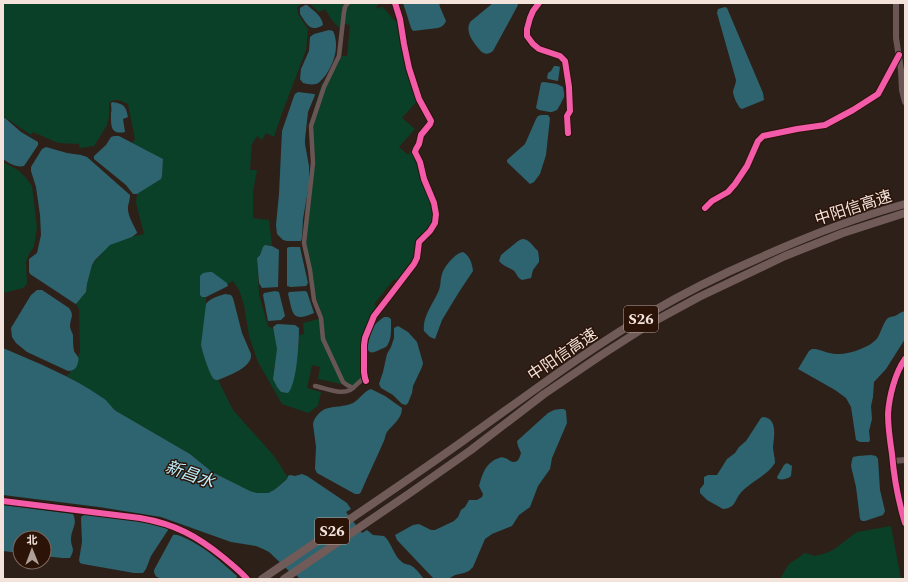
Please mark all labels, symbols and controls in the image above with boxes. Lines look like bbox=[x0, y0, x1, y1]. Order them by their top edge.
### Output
street label: 中阳信高速 bbox=[812, 184, 895, 232]
road number: S26 bbox=[624, 306, 658, 332]
street label: 中阳信高速 bbox=[523, 323, 602, 387]
water label: 新昌水 bbox=[161, 454, 219, 496]
road number: S26 bbox=[315, 518, 349, 544]
north arrow bbox=[12, 530, 52, 570]
text: 北 bbox=[26, 532, 37, 549]

